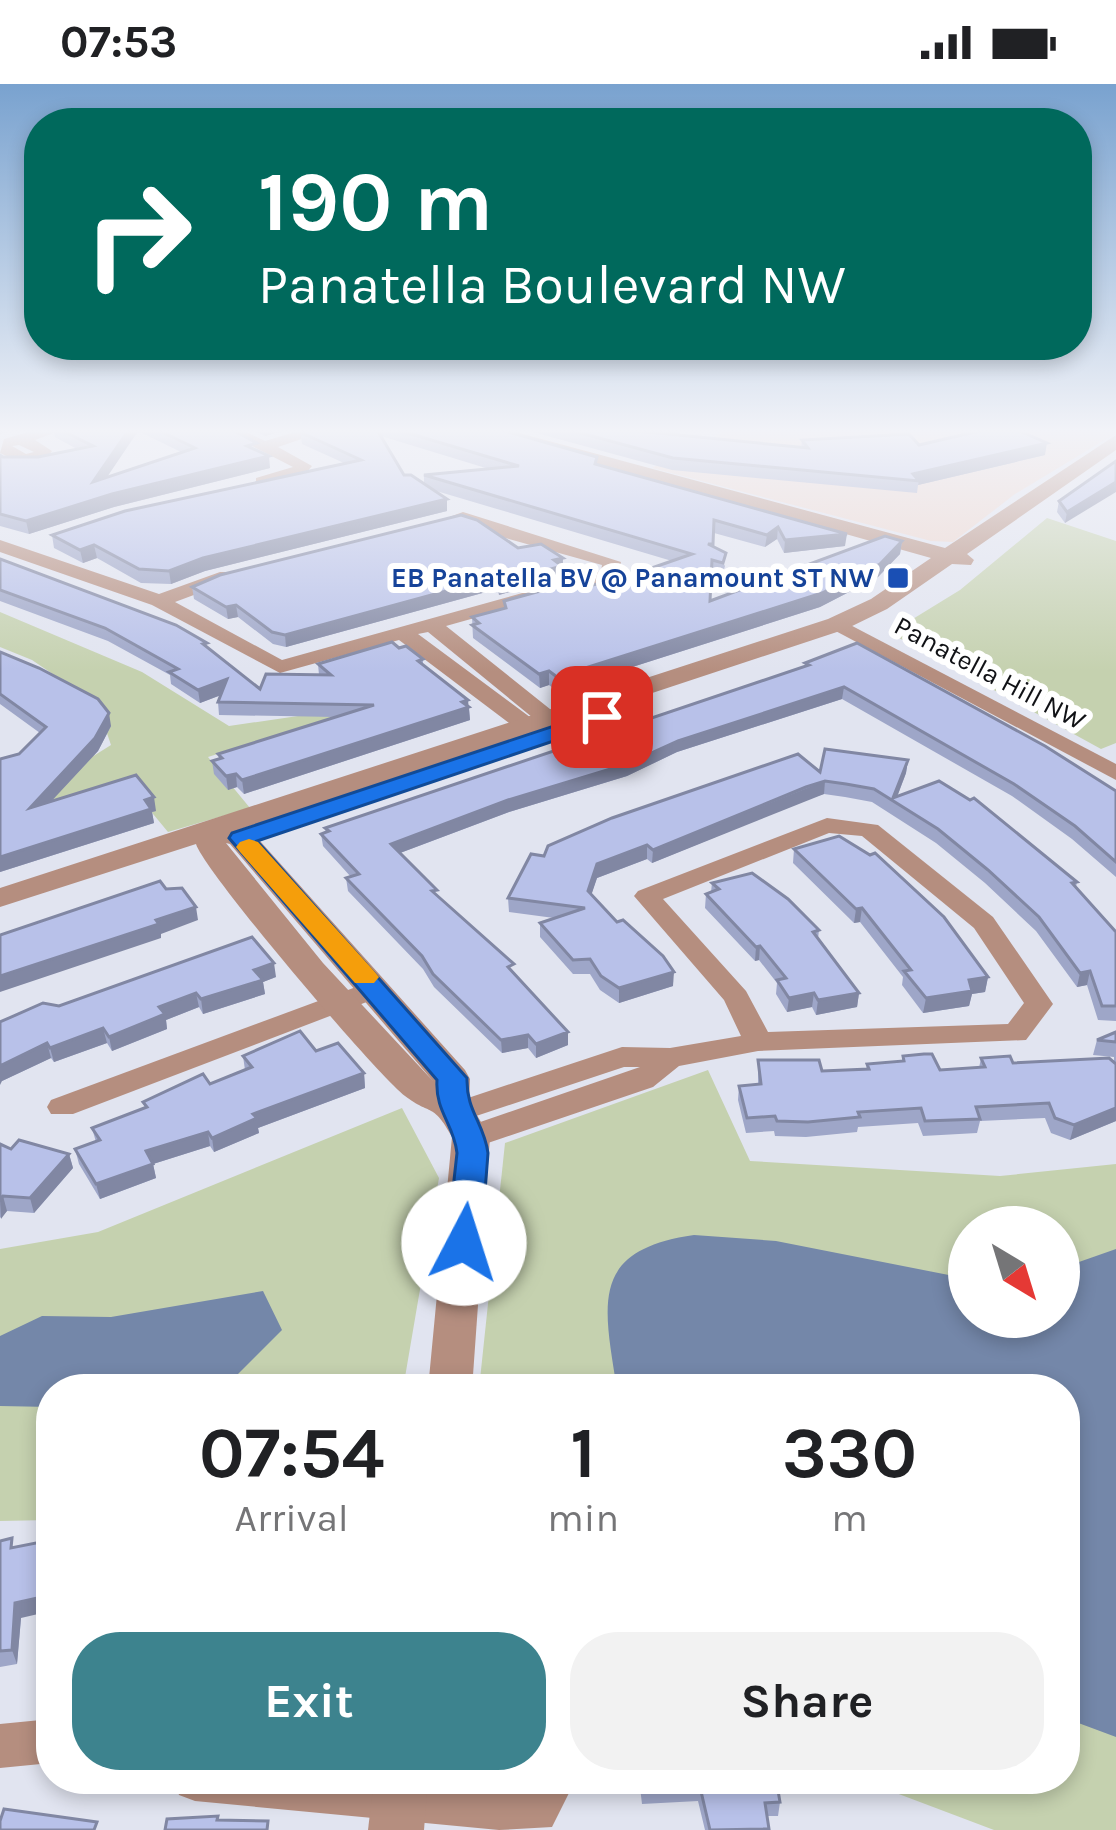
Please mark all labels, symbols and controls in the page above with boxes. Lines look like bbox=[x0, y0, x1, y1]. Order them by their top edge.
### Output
text: 07:53 bbox=[60, 16, 177, 68]
text: 190 m bbox=[258, 153, 493, 251]
icon: right bbox=[60, 156, 216, 312]
text: Panatella Boulevard NW bbox=[258, 253, 846, 317]
place label: EB Panatella BV @ Panamount ST NW bbox=[391, 562, 874, 594]
marker: EB Panatella BV @ Panamount ST NW bbox=[885, 565, 911, 591]
street label: Panatella Hill NW bbox=[889, 609, 1091, 737]
pin bbox=[551, 666, 653, 768]
icon: arrive bbox=[569, 684, 635, 750]
position arrow bbox=[401, 1180, 527, 1306]
north arrow bbox=[948, 1206, 1080, 1338]
map controls bbox=[948, 1206, 1080, 1338]
text: 07:54 bbox=[199, 1411, 384, 1495]
text: 1 bbox=[570, 1411, 596, 1495]
text: 330 bbox=[782, 1411, 917, 1495]
text: Arrival bbox=[235, 1495, 349, 1541]
text: min bbox=[547, 1495, 619, 1541]
text: m bbox=[831, 1495, 868, 1541]
button: Exit bbox=[72, 1632, 546, 1770]
button: Share bbox=[570, 1632, 1044, 1770]

